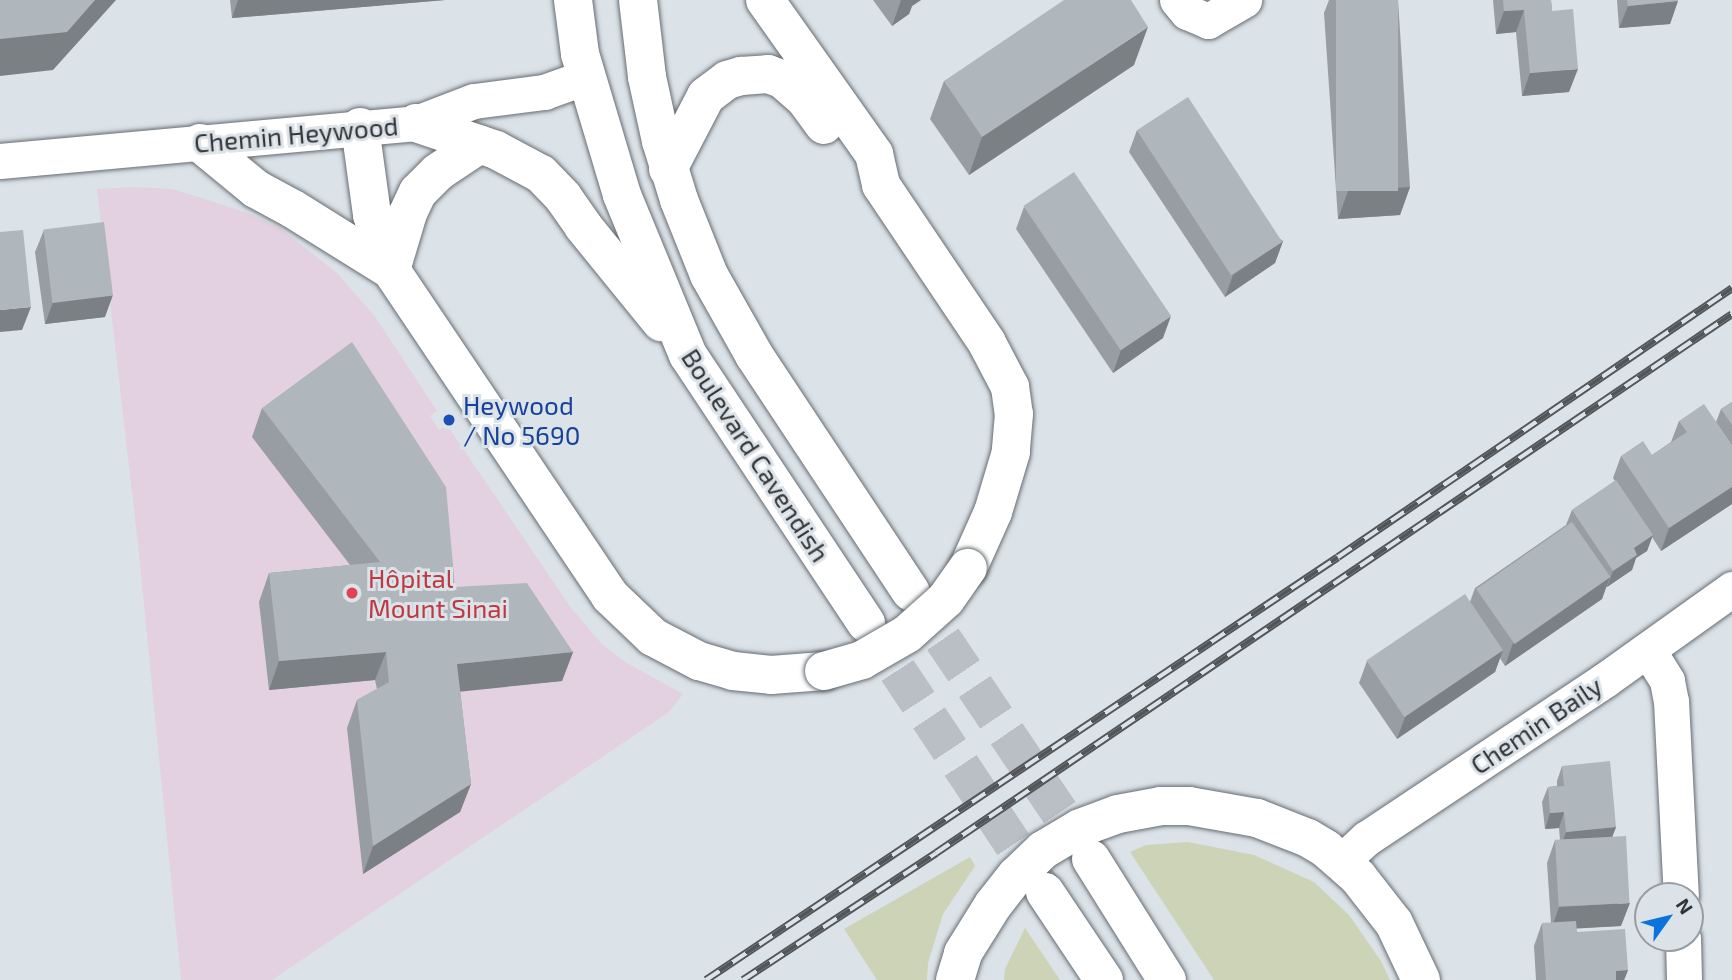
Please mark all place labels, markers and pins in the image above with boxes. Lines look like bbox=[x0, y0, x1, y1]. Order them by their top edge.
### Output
place label: Heywood / No 5690 bbox=[463, 389, 580, 450]
marker: Heywood / No 5690 bbox=[441, 412, 457, 428]
place label: Hôpital Mount Sinai bbox=[368, 562, 508, 624]
marker: Hôpital Mount Sinai bbox=[342, 583, 362, 603]

